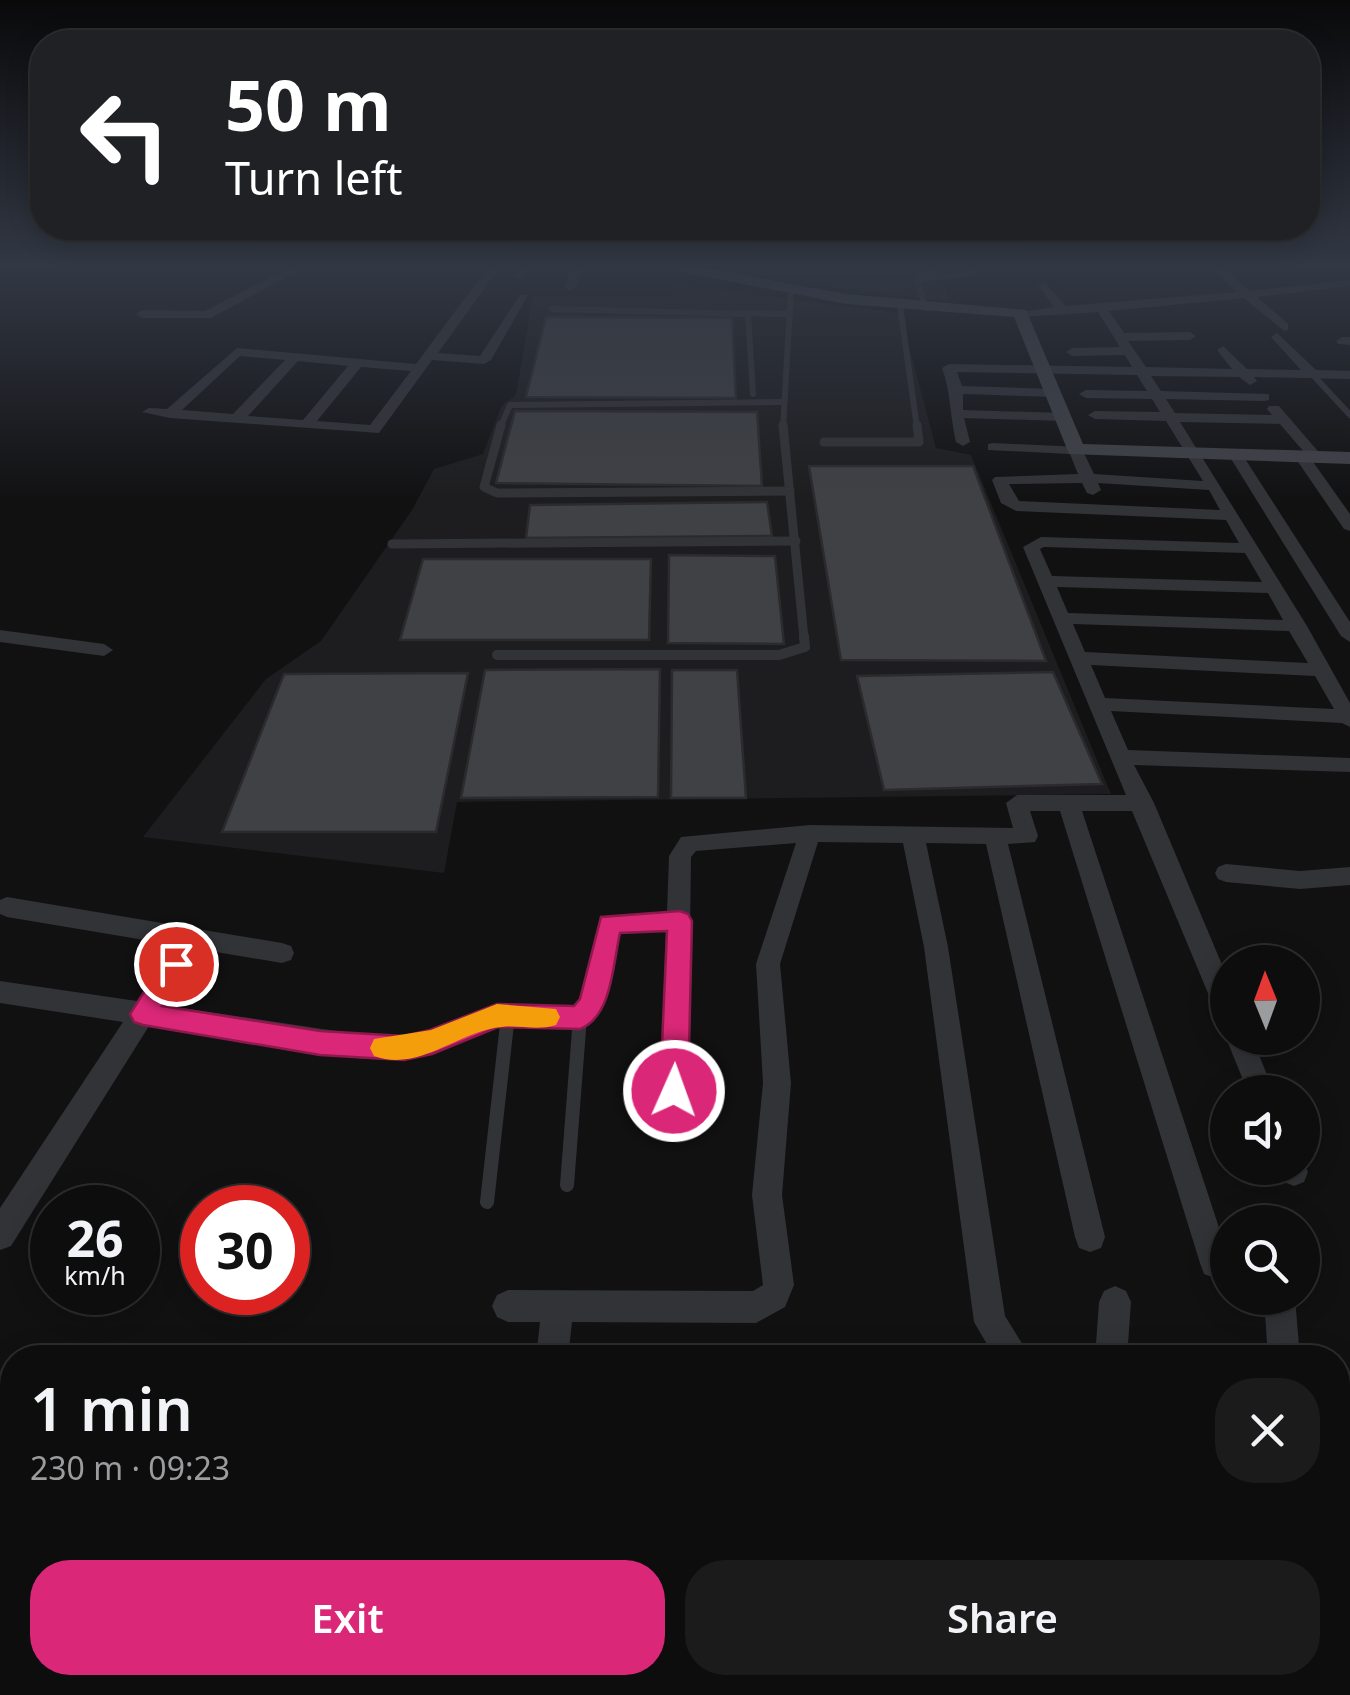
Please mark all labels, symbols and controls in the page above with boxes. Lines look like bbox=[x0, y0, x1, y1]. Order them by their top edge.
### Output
text: 50 m bbox=[225, 56, 392, 152]
icon: left bbox=[60, 70, 190, 200]
text: Turn left bbox=[225, 147, 402, 208]
pin bbox=[134, 922, 219, 1007]
icon: arrive bbox=[149, 937, 204, 992]
north arrow bbox=[1210, 945, 1320, 1055]
map controls bbox=[1210, 945, 1320, 1315]
position arrow bbox=[622, 1039, 726, 1143]
button: sound bbox=[1210, 1075, 1320, 1185]
speed limit sign: 30 bbox=[180, 1185, 310, 1315]
text: 26 bbox=[66, 1204, 124, 1272]
button: search bbox=[1210, 1205, 1320, 1315]
text: km/h bbox=[64, 1258, 126, 1292]
text: 1 min bbox=[30, 1367, 193, 1449]
button: close bbox=[1215, 1378, 1320, 1483]
text: 230 m · 09:23 bbox=[30, 1446, 230, 1489]
button: Exit bbox=[30, 1560, 665, 1675]
button: Share bbox=[685, 1560, 1320, 1675]

